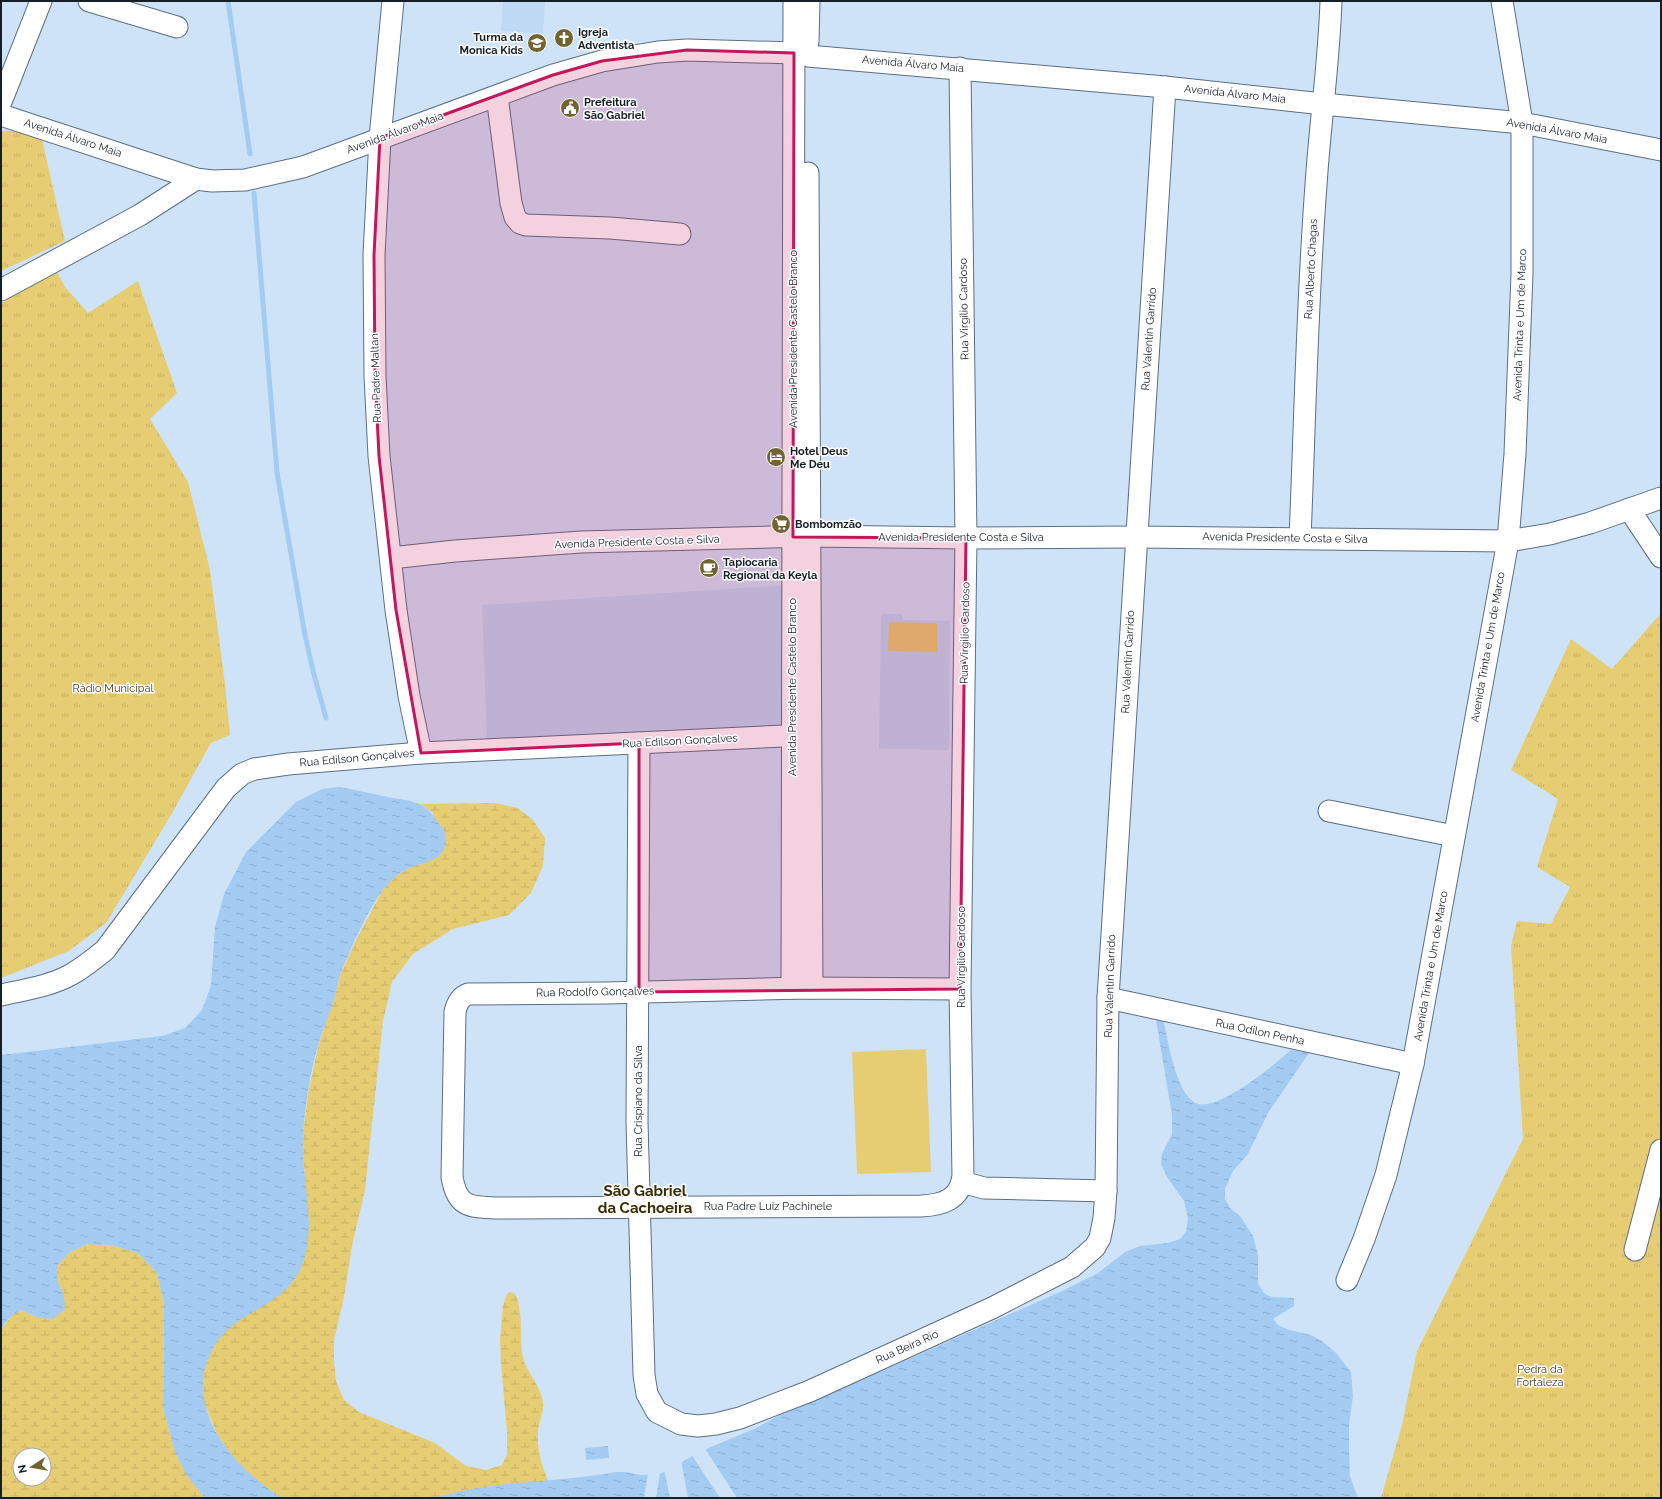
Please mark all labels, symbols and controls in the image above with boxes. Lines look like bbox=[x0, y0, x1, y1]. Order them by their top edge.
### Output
place label: Igreja Adventista bbox=[578, 26, 634, 52]
church icon: Igreja Adventista bbox=[553, 27, 575, 49]
place label: Turma da Monica Kids bbox=[460, 31, 524, 57]
school or university icon: Turma da Monica Kids bbox=[526, 32, 548, 54]
street label: Avenida Álvaro Maia bbox=[861, 52, 965, 75]
street label: Avenida Álvaro Maia bbox=[1183, 81, 1287, 106]
place label: Prefeitura São Gabriel bbox=[584, 96, 645, 122]
public building icon: Prefeitura São Gabriel bbox=[559, 97, 581, 119]
street label: Avenida Álvaro Maia bbox=[344, 108, 445, 157]
street label: Avenida Álvaro Maia bbox=[22, 115, 124, 160]
street label: Avenida Álvaro Maia bbox=[1506, 115, 1609, 146]
street label: Rua Alberto Chagas bbox=[1302, 218, 1320, 320]
street label: Avenida Trinta e Um de Marco bbox=[1511, 248, 1529, 401]
street label: Avenida Presidente Castelo Branco bbox=[787, 249, 800, 428]
street label: Rua Virgilio Cardoso bbox=[957, 257, 971, 360]
street label: Rua Valentin Garrido bbox=[1139, 287, 1159, 391]
street label: Rua Padre Maltan bbox=[368, 333, 384, 423]
place label: Hotel Deus Me Deu bbox=[790, 445, 849, 471]
hotel icon: Hotel Deus Me Deu bbox=[765, 446, 787, 468]
supermarket icon: Bombomzão bbox=[770, 513, 792, 535]
place label: Bombomzão bbox=[795, 518, 862, 531]
street label: Avenida Presidente Costa e Silva bbox=[1202, 530, 1368, 546]
street label: Avenida Presidente Costa e Silva bbox=[878, 531, 1044, 544]
street label: Avenida Presidente Costa e Silva bbox=[554, 533, 720, 551]
place label: Tapiocaria Regional da Keyla bbox=[723, 556, 817, 582]
cafe icon: Tapiocaria Regional da Keyla bbox=[698, 557, 720, 579]
street label: Avenida Trinta e Um de Marco bbox=[1468, 570, 1508, 723]
street label: Rua Virgilio Cardoso bbox=[958, 581, 972, 684]
street label: Avenida Presidente Castelo Branco bbox=[786, 597, 799, 776]
street label: Rua Valentin Garrido bbox=[1119, 610, 1137, 714]
park label: Rádio Municipal bbox=[73, 682, 153, 695]
street label: Rua Edilson Gonçalves bbox=[622, 731, 738, 751]
street label: Rua Edilson Gonçalves bbox=[299, 746, 415, 770]
street label: Avenida Trinta e Um de Marco bbox=[1411, 889, 1451, 1042]
street label: Rua Virgilio Cardoso bbox=[955, 906, 968, 1008]
street label: Rua Valentin Garrido bbox=[1102, 934, 1118, 1038]
street label: Rua Rodolfo Gonçalves bbox=[536, 984, 654, 1000]
street label: Rua Odilon Penha bbox=[1214, 1016, 1306, 1048]
street label: Rua Crispiano da Silva bbox=[632, 1045, 645, 1157]
district label: São Gabriel da Cachoeira bbox=[598, 1182, 693, 1217]
street label: Rua Padre Luiz Pachinele bbox=[704, 1200, 833, 1213]
street label: Rua Beira Rio bbox=[874, 1327, 941, 1367]
park label: Pedra da Fortaleza bbox=[1517, 1363, 1564, 1389]
north arrow bbox=[12, 1447, 52, 1487]
text: N bbox=[15, 1464, 30, 1474]

